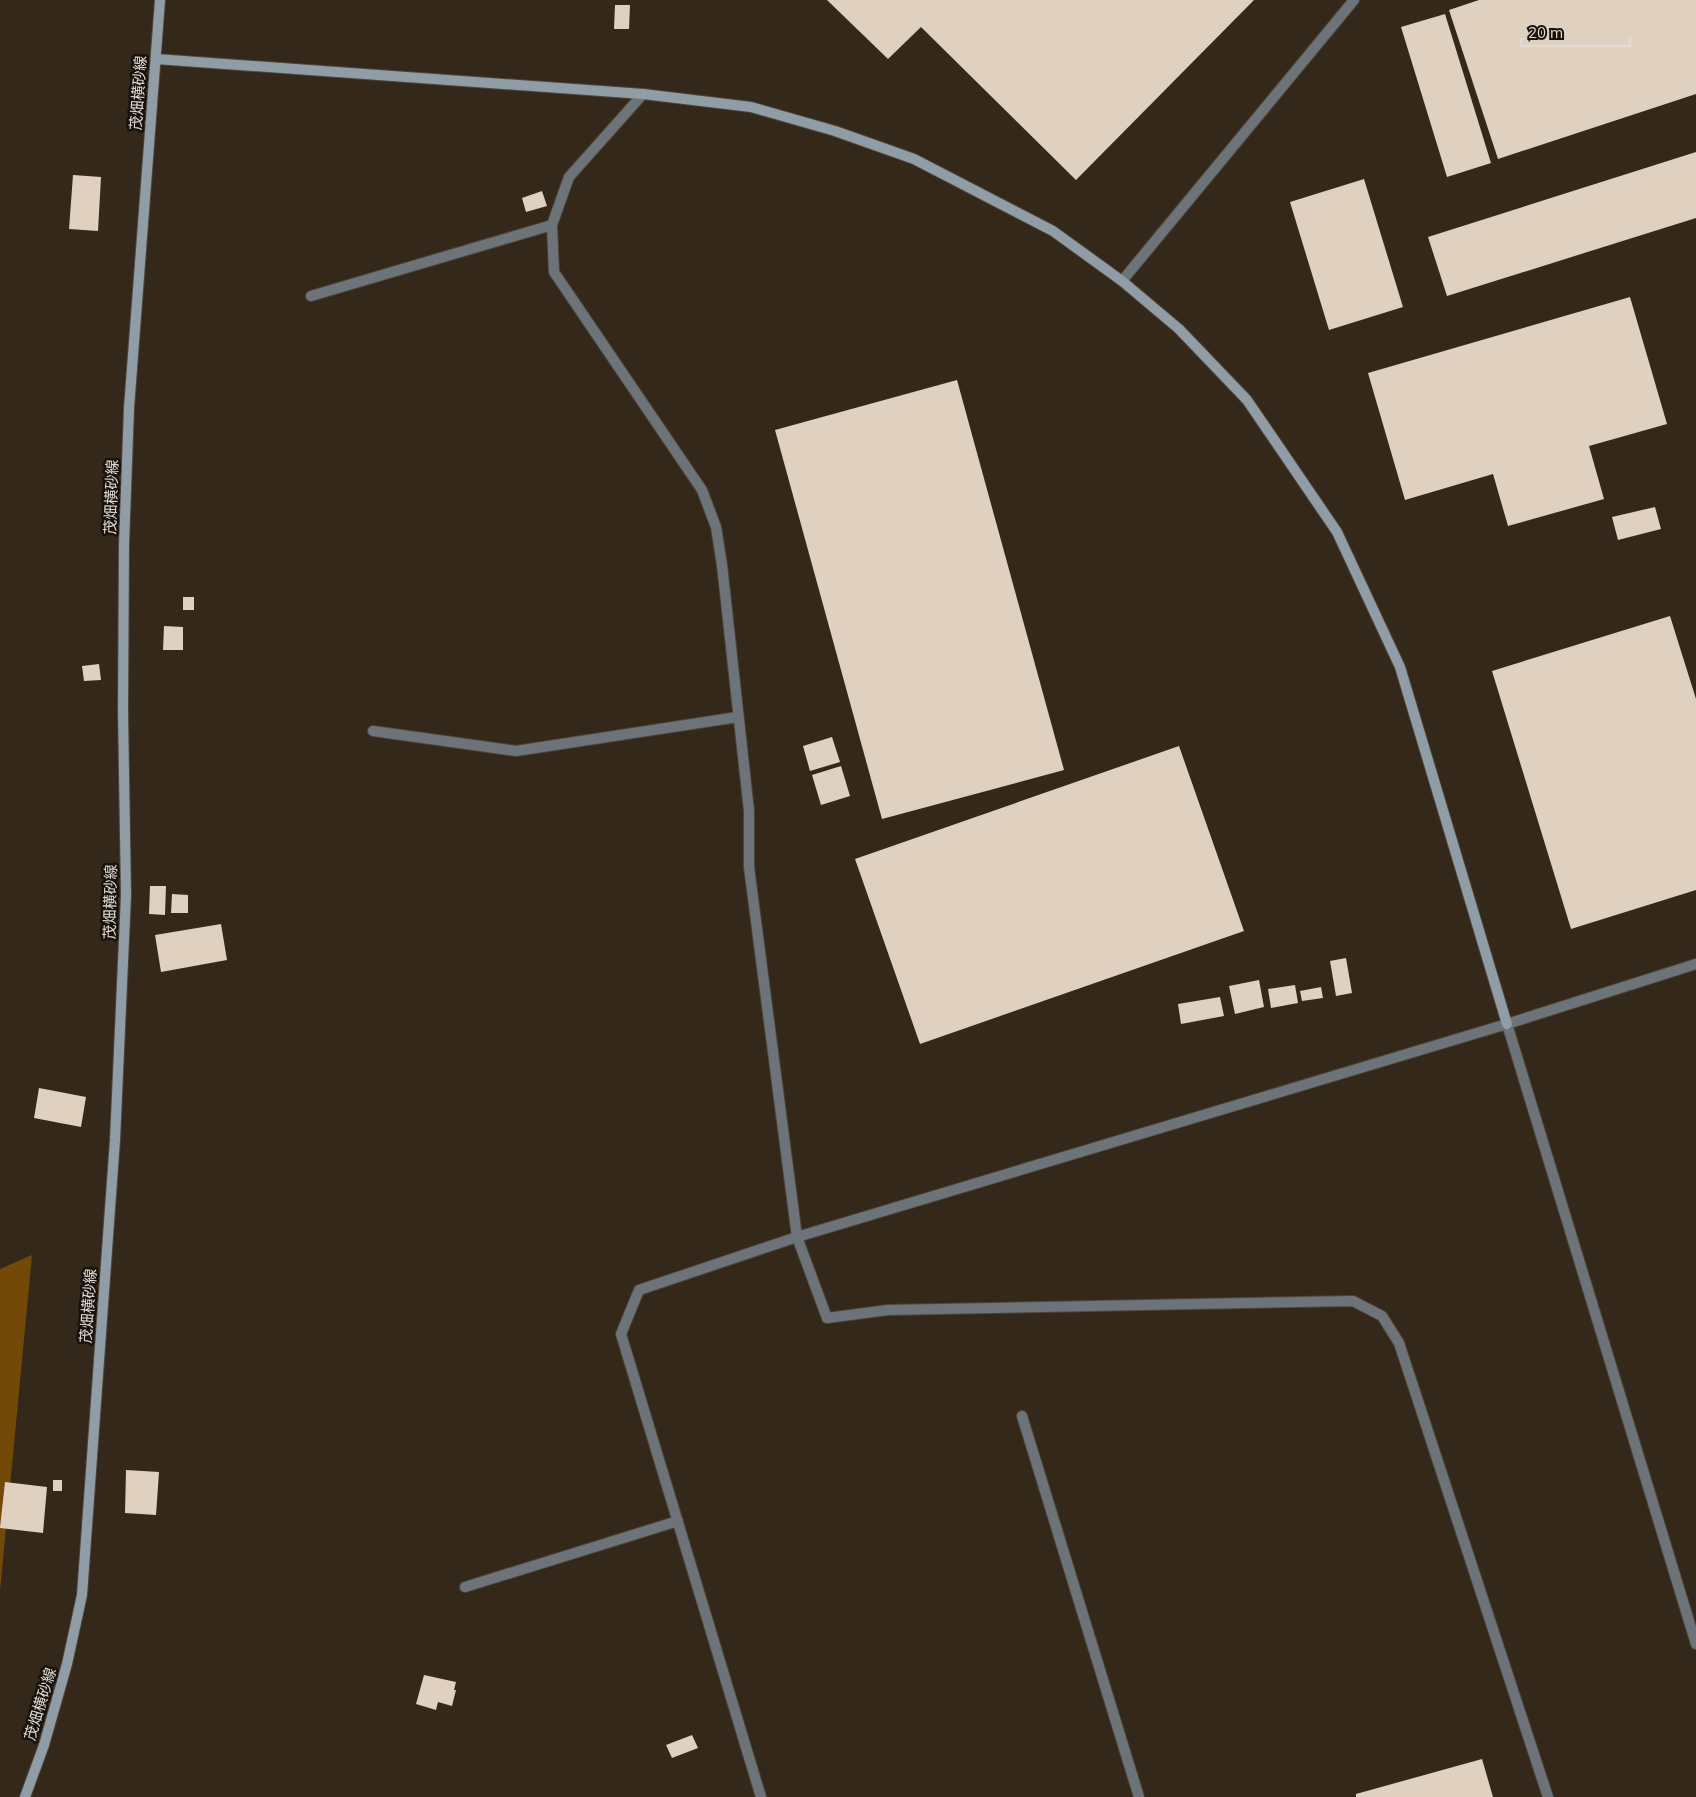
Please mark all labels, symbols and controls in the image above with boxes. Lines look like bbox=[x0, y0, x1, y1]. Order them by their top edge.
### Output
scale bar bbox=[1521, 15, 1630, 47]
text: 20 m bbox=[1528, 23, 1563, 42]
street label: 茂畑横砂線 bbox=[126, 55, 150, 131]
street label: 茂畑横砂線 bbox=[100, 459, 122, 535]
street label: 茂畑横砂線 bbox=[100, 864, 120, 940]
street label: 茂畑横砂線 bbox=[76, 1268, 100, 1344]
street label: 茂畑横砂線 bbox=[20, 1665, 60, 1743]

